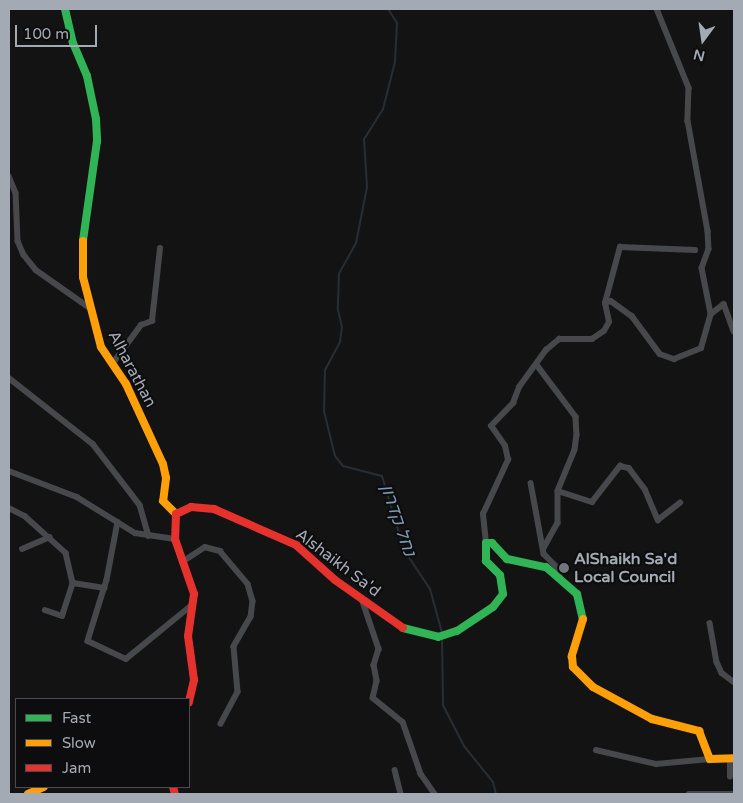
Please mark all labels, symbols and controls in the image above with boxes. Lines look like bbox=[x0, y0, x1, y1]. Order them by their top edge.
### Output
scale bar bbox=[18, 15, 100, 47]
north arrow bbox=[678, 15, 728, 65]
text: 100 m bbox=[23, 25, 69, 43]
text: N bbox=[692, 45, 707, 65]
street label: Alharathan bbox=[104, 327, 160, 411]
water label: נחל קדרון bbox=[376, 481, 420, 559]
street label: Alshaikh Sa'd bbox=[292, 525, 384, 601]
place label: AlShaikh Sa'd Local Council bbox=[574, 549, 677, 587]
marker: AlShaikh Sa'd Local Council bbox=[558, 562, 570, 574]
legend bbox=[15, 698, 190, 788]
text: Fast bbox=[62, 709, 91, 727]
text: Slow bbox=[62, 734, 96, 752]
text: Jam bbox=[62, 759, 91, 777]

